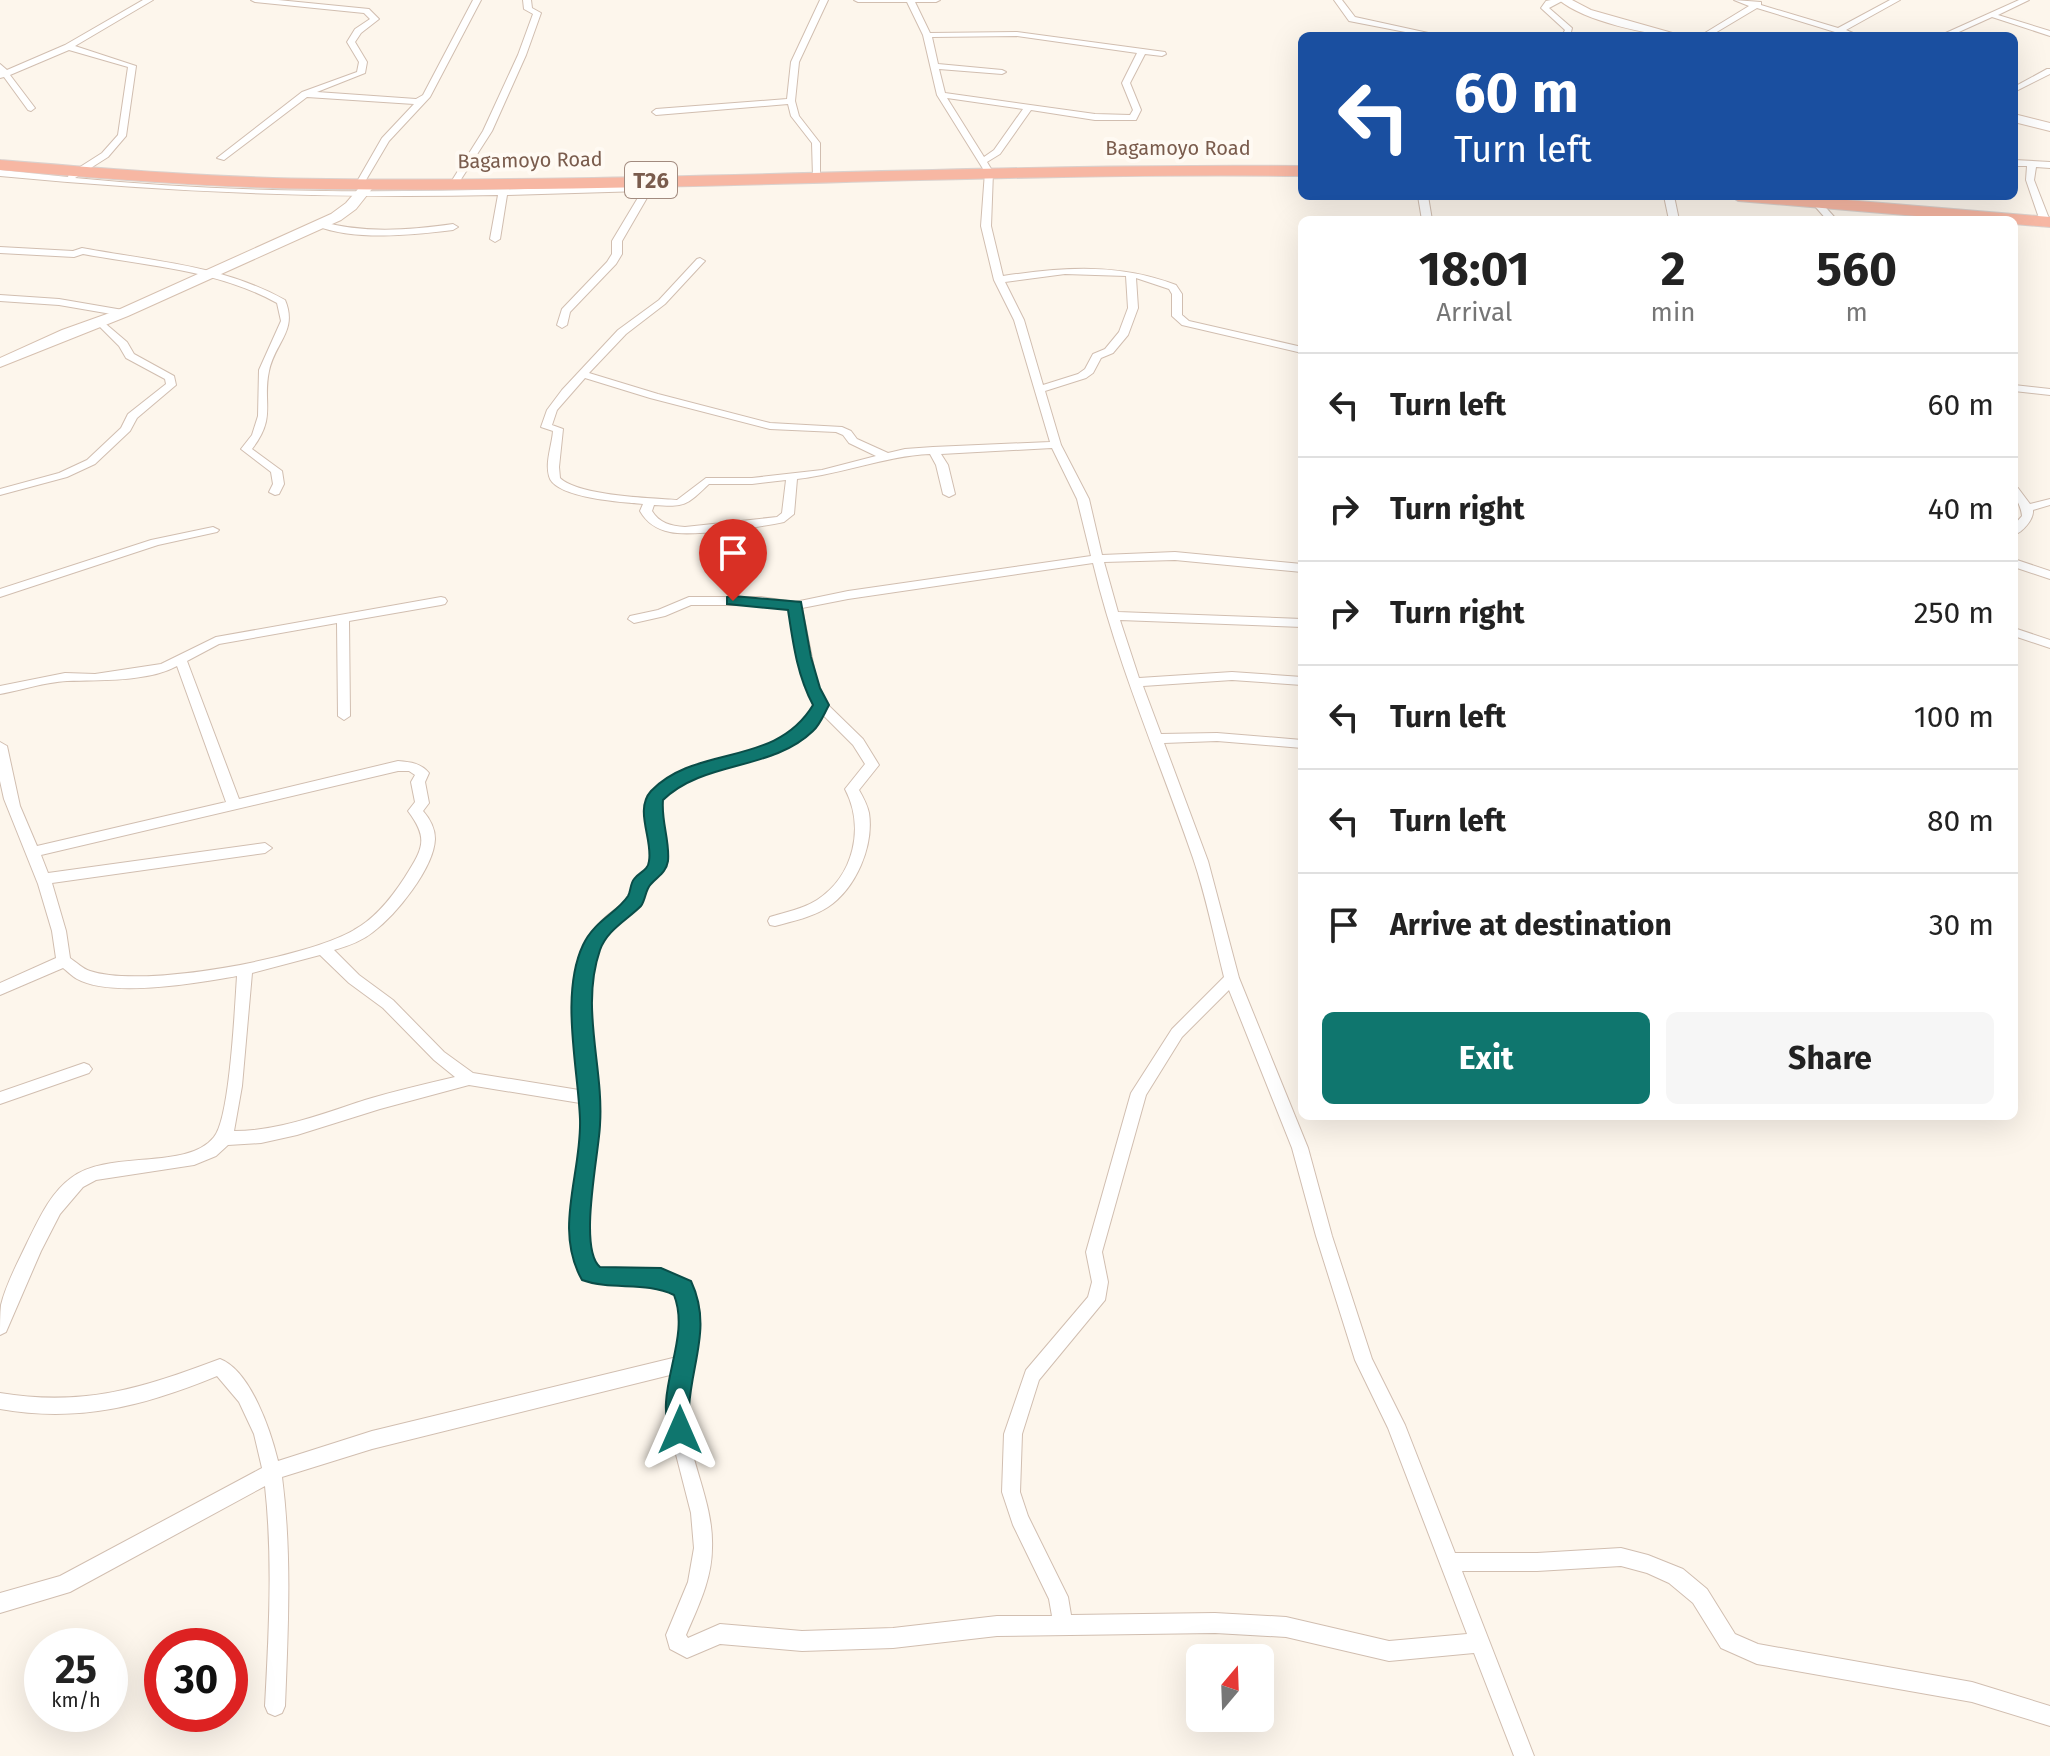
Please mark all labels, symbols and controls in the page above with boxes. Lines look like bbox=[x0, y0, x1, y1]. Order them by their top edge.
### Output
text: 60 m bbox=[1454, 60, 1579, 127]
icon: left bbox=[1322, 64, 1426, 168]
text: Turn left bbox=[1454, 128, 1592, 172]
street label: Bagamoyo Road bbox=[1105, 136, 1251, 160]
street label: Bagamoyo Road bbox=[457, 147, 603, 173]
road number: T26 bbox=[625, 162, 677, 198]
text: 18:01 bbox=[1419, 240, 1530, 298]
text: 2 bbox=[1661, 240, 1685, 298]
text: 560 bbox=[1816, 240, 1897, 298]
text: Arrival bbox=[1436, 297, 1512, 328]
text: min bbox=[1651, 297, 1695, 328]
text: m bbox=[1846, 297, 1868, 328]
icon: left bbox=[1322, 383, 1366, 427]
text: Turn left bbox=[1390, 387, 1506, 423]
text: 60 m bbox=[1928, 387, 1994, 423]
icon: right bbox=[1322, 487, 1366, 531]
text: Turn right bbox=[1390, 491, 1525, 527]
text: 40 m bbox=[1928, 491, 1994, 527]
pin bbox=[699, 519, 767, 601]
icon: arrive bbox=[711, 531, 755, 575]
icon: right bbox=[1322, 591, 1366, 635]
text: Turn right bbox=[1390, 595, 1525, 631]
text: 250 m bbox=[1914, 595, 1994, 631]
icon: left bbox=[1322, 695, 1366, 739]
text: Turn left bbox=[1390, 699, 1506, 735]
text: 100 m bbox=[1914, 699, 1994, 735]
icon: left bbox=[1322, 799, 1366, 843]
text: Turn left bbox=[1390, 803, 1506, 839]
text: 80 m bbox=[1927, 803, 1994, 839]
icon: arrive bbox=[1322, 903, 1366, 947]
text: Arrive at destination bbox=[1390, 907, 1672, 943]
text: 30 m bbox=[1929, 907, 1994, 943]
button: Exit bbox=[1322, 1012, 1650, 1104]
button: Share bbox=[1666, 1012, 1994, 1104]
position arrow bbox=[638, 1388, 722, 1472]
speed limit sign: 30 bbox=[144, 1628, 248, 1732]
north arrow bbox=[1186, 1644, 1274, 1732]
map controls bbox=[1186, 1644, 1274, 1732]
text: 25 bbox=[55, 1646, 97, 1694]
text: km/h bbox=[51, 1688, 101, 1712]

